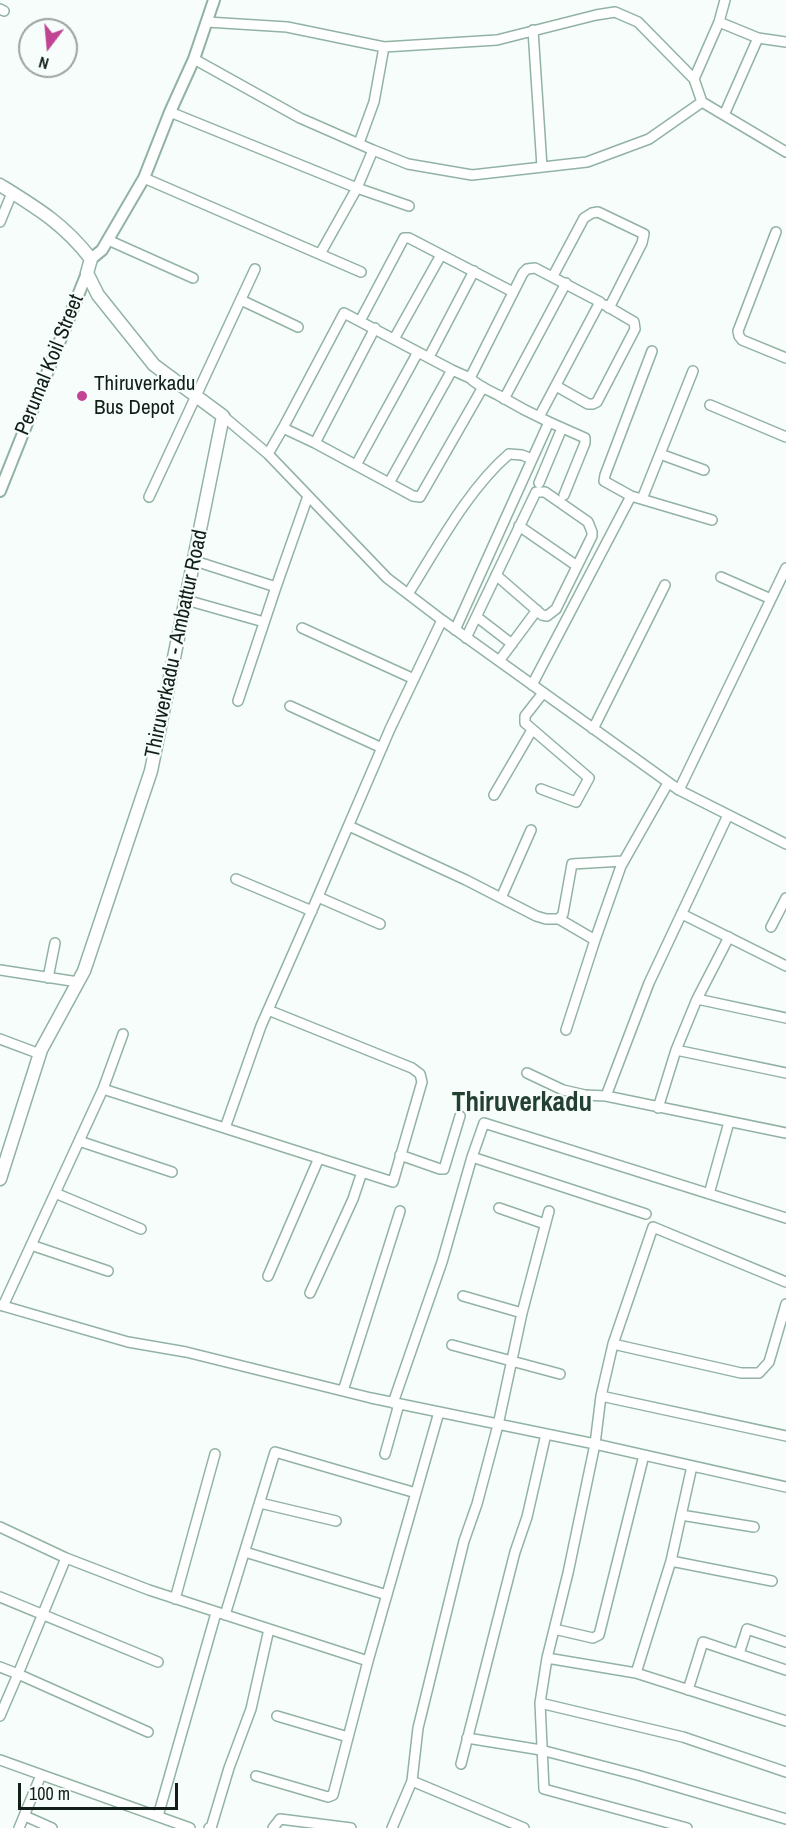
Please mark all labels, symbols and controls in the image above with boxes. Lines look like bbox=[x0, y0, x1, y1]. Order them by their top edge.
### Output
north arrow bbox=[18, 18, 78, 78]
text: N bbox=[36, 52, 51, 75]
street label: Perumal Koil Street bbox=[10, 291, 90, 439]
place label: Thiruverkadu Bus Depot bbox=[94, 371, 195, 421]
marker: Thiruverkadu Bus Depot bbox=[75, 389, 89, 403]
street label: Thiruverkadu - Ambattur Road bbox=[140, 528, 214, 760]
district label: Thiruverkadu bbox=[452, 1088, 592, 1120]
scale bar bbox=[21, 1771, 182, 1809]
text: 100 m bbox=[29, 1781, 70, 1806]

